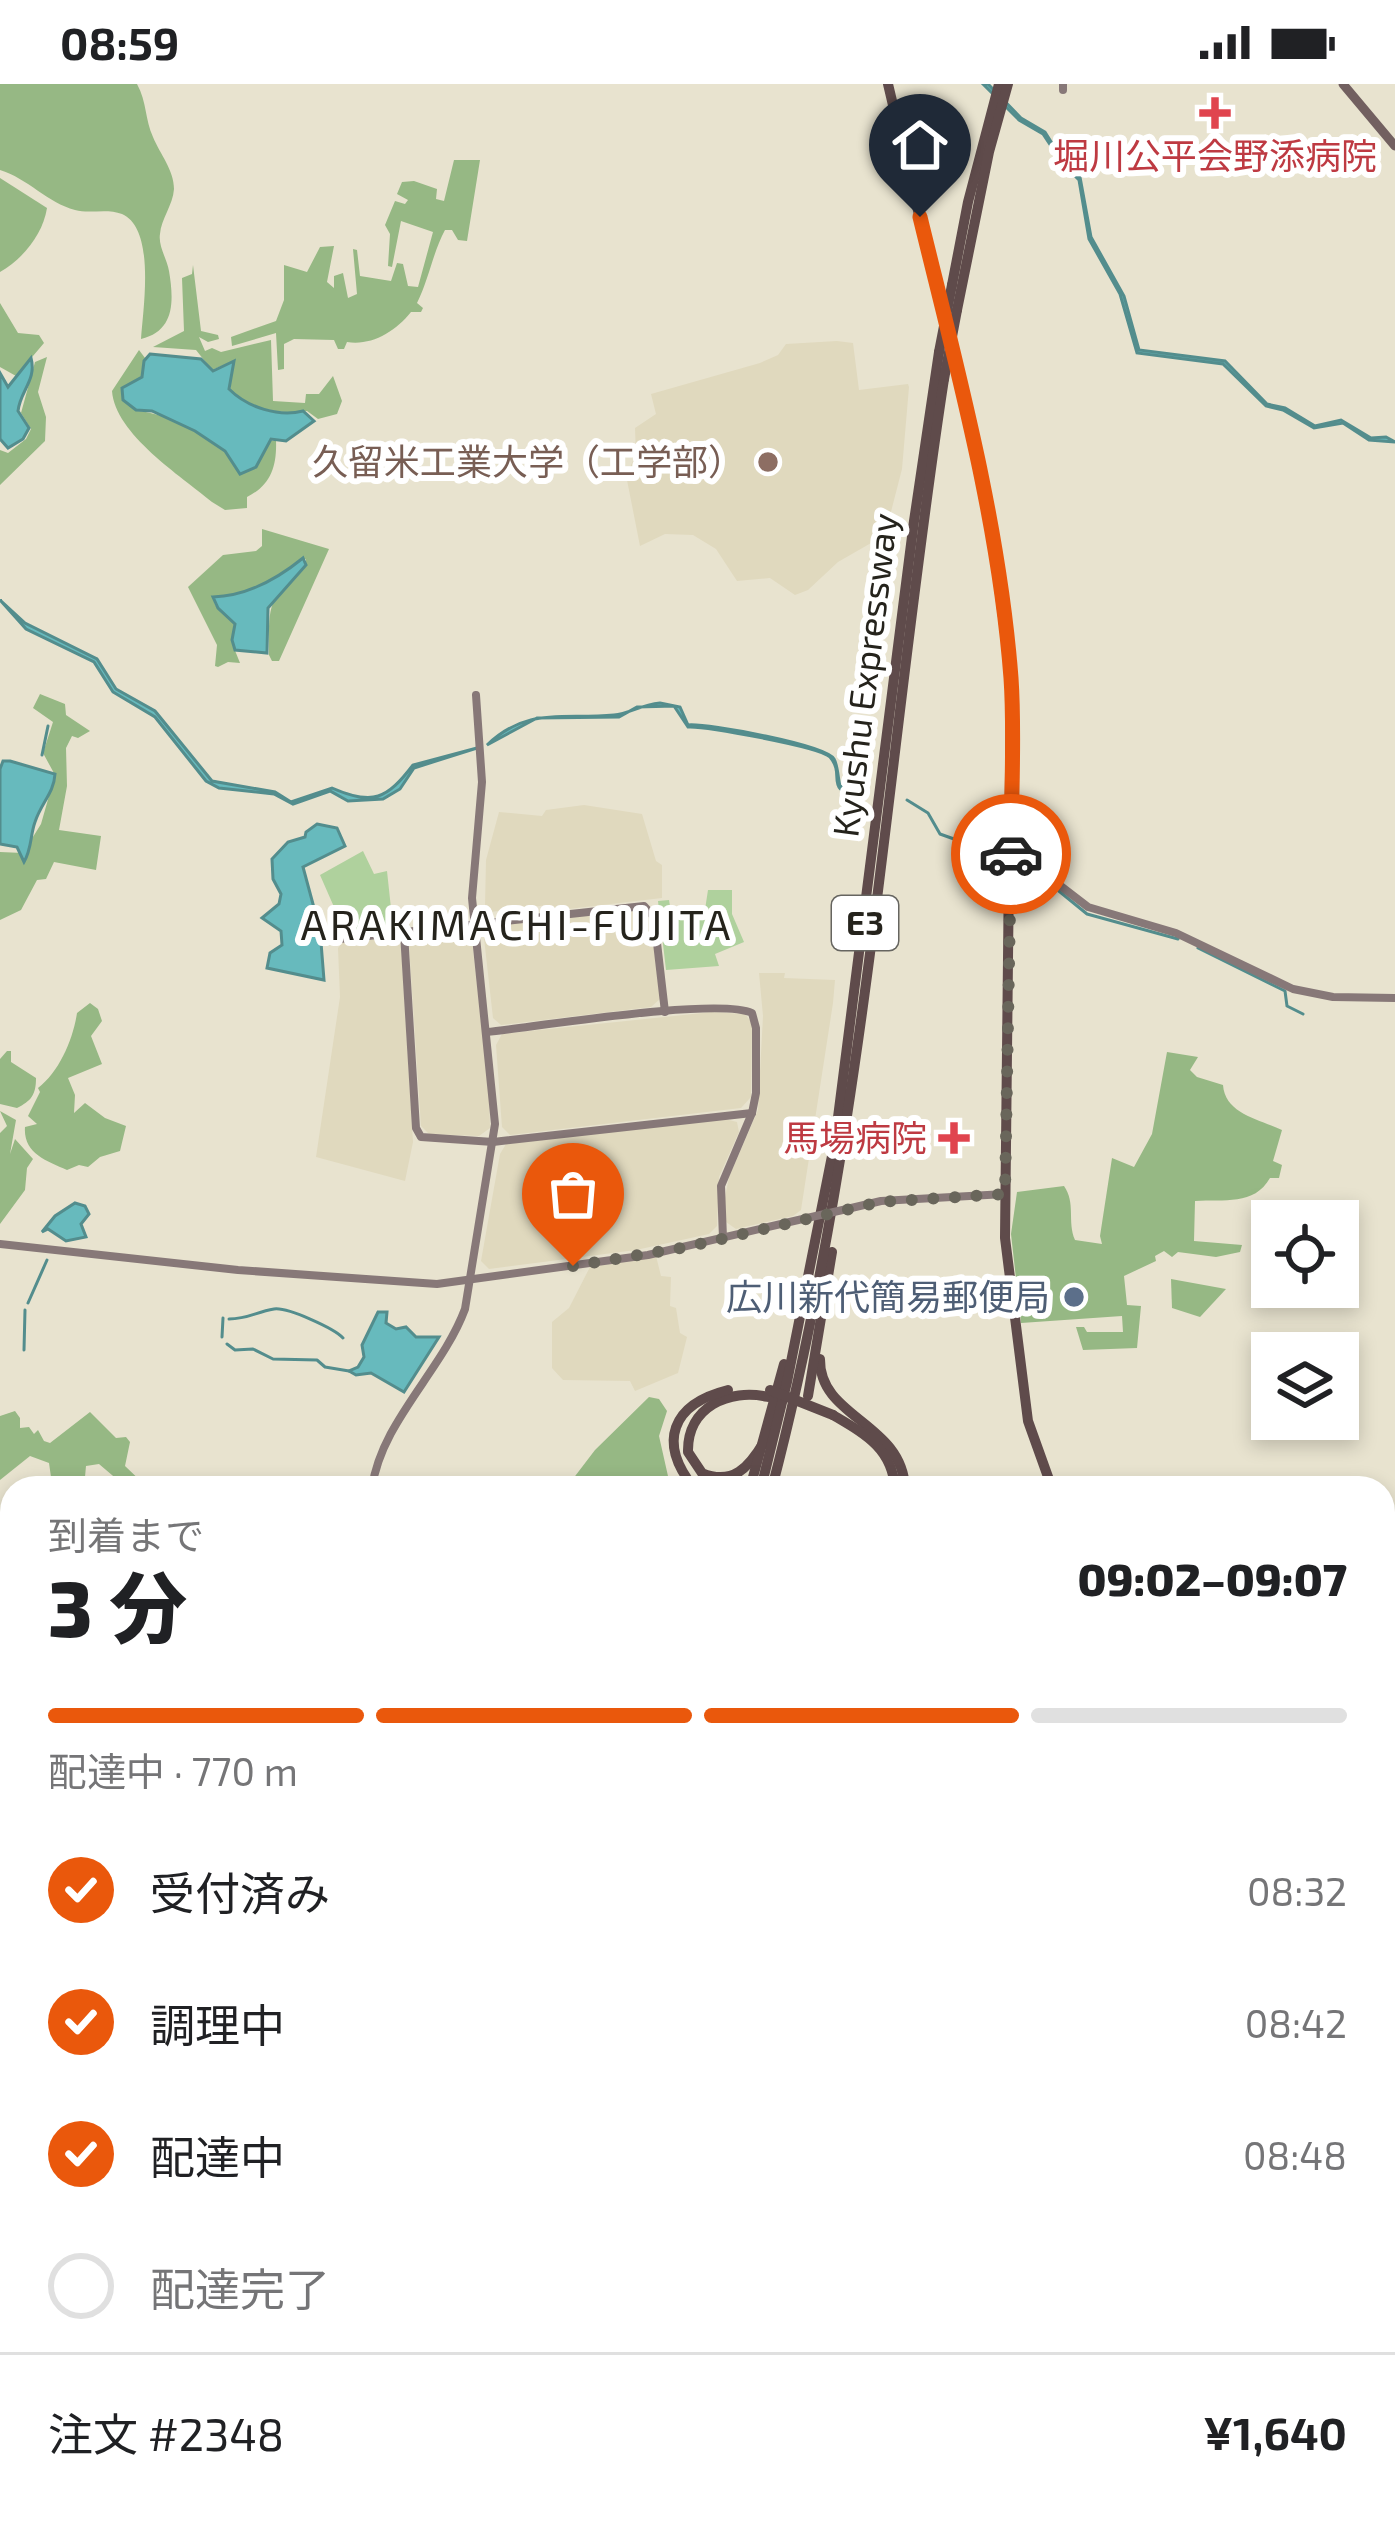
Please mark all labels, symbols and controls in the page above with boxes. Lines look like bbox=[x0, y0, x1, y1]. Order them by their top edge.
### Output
text: 08:59 bbox=[60, 15, 179, 69]
pin bbox=[869, 94, 971, 217]
marker: 堀川公平会野添病院 bbox=[1199, 97, 1231, 129]
icon: home bbox=[887, 112, 953, 178]
place label: 堀川公平会野添病院 bbox=[1053, 133, 1377, 176]
place label: 久留米工業大学（工学部） bbox=[312, 439, 744, 482]
marker: 久留米工業大学（工学部） bbox=[755, 449, 781, 475]
street label: Kyushu Expressway bbox=[822, 510, 905, 839]
courier bbox=[951, 794, 1071, 914]
icon: car bbox=[978, 821, 1044, 887]
road number: E3 bbox=[832, 896, 898, 950]
district label: ARAKIMACHI-FUJITA bbox=[301, 898, 733, 948]
place label: 馬場病院 bbox=[783, 1115, 927, 1158]
marker: 馬場病院 bbox=[938, 1122, 970, 1154]
pin bbox=[522, 1143, 624, 1266]
icon: bag bbox=[540, 1161, 606, 1227]
map controls bbox=[1251, 1200, 1359, 1440]
button: locate bbox=[1251, 1200, 1359, 1308]
place label: 広川新代簡易郵便局 bbox=[726, 1274, 1050, 1317]
marker: 広川新代簡易郵便局 bbox=[1061, 1284, 1087, 1310]
button: layers bbox=[1251, 1332, 1359, 1440]
text: 到着まで bbox=[48, 1511, 204, 1558]
text: 09:02–09:07 bbox=[1077, 1551, 1347, 1605]
text: 3 分 bbox=[48, 1559, 187, 1653]
text: 配達中 · 770 m bbox=[48, 1747, 298, 1794]
icon: check bbox=[48, 1857, 114, 1923]
text: 受付済み bbox=[150, 1865, 330, 1919]
text: 08:32 bbox=[1247, 1867, 1347, 1914]
icon: check bbox=[48, 1989, 114, 2055]
text: 調理中 bbox=[150, 1997, 285, 2051]
text: 08:42 bbox=[1245, 1999, 1347, 2046]
icon: check bbox=[48, 2121, 114, 2187]
text: 配達中 bbox=[150, 2129, 285, 2183]
text: 08:48 bbox=[1243, 2131, 1347, 2178]
text: 配達完了 bbox=[150, 2261, 330, 2315]
text: ¥1,640 bbox=[1203, 2405, 1347, 2459]
text: 注文 #2348 bbox=[48, 2406, 284, 2460]

